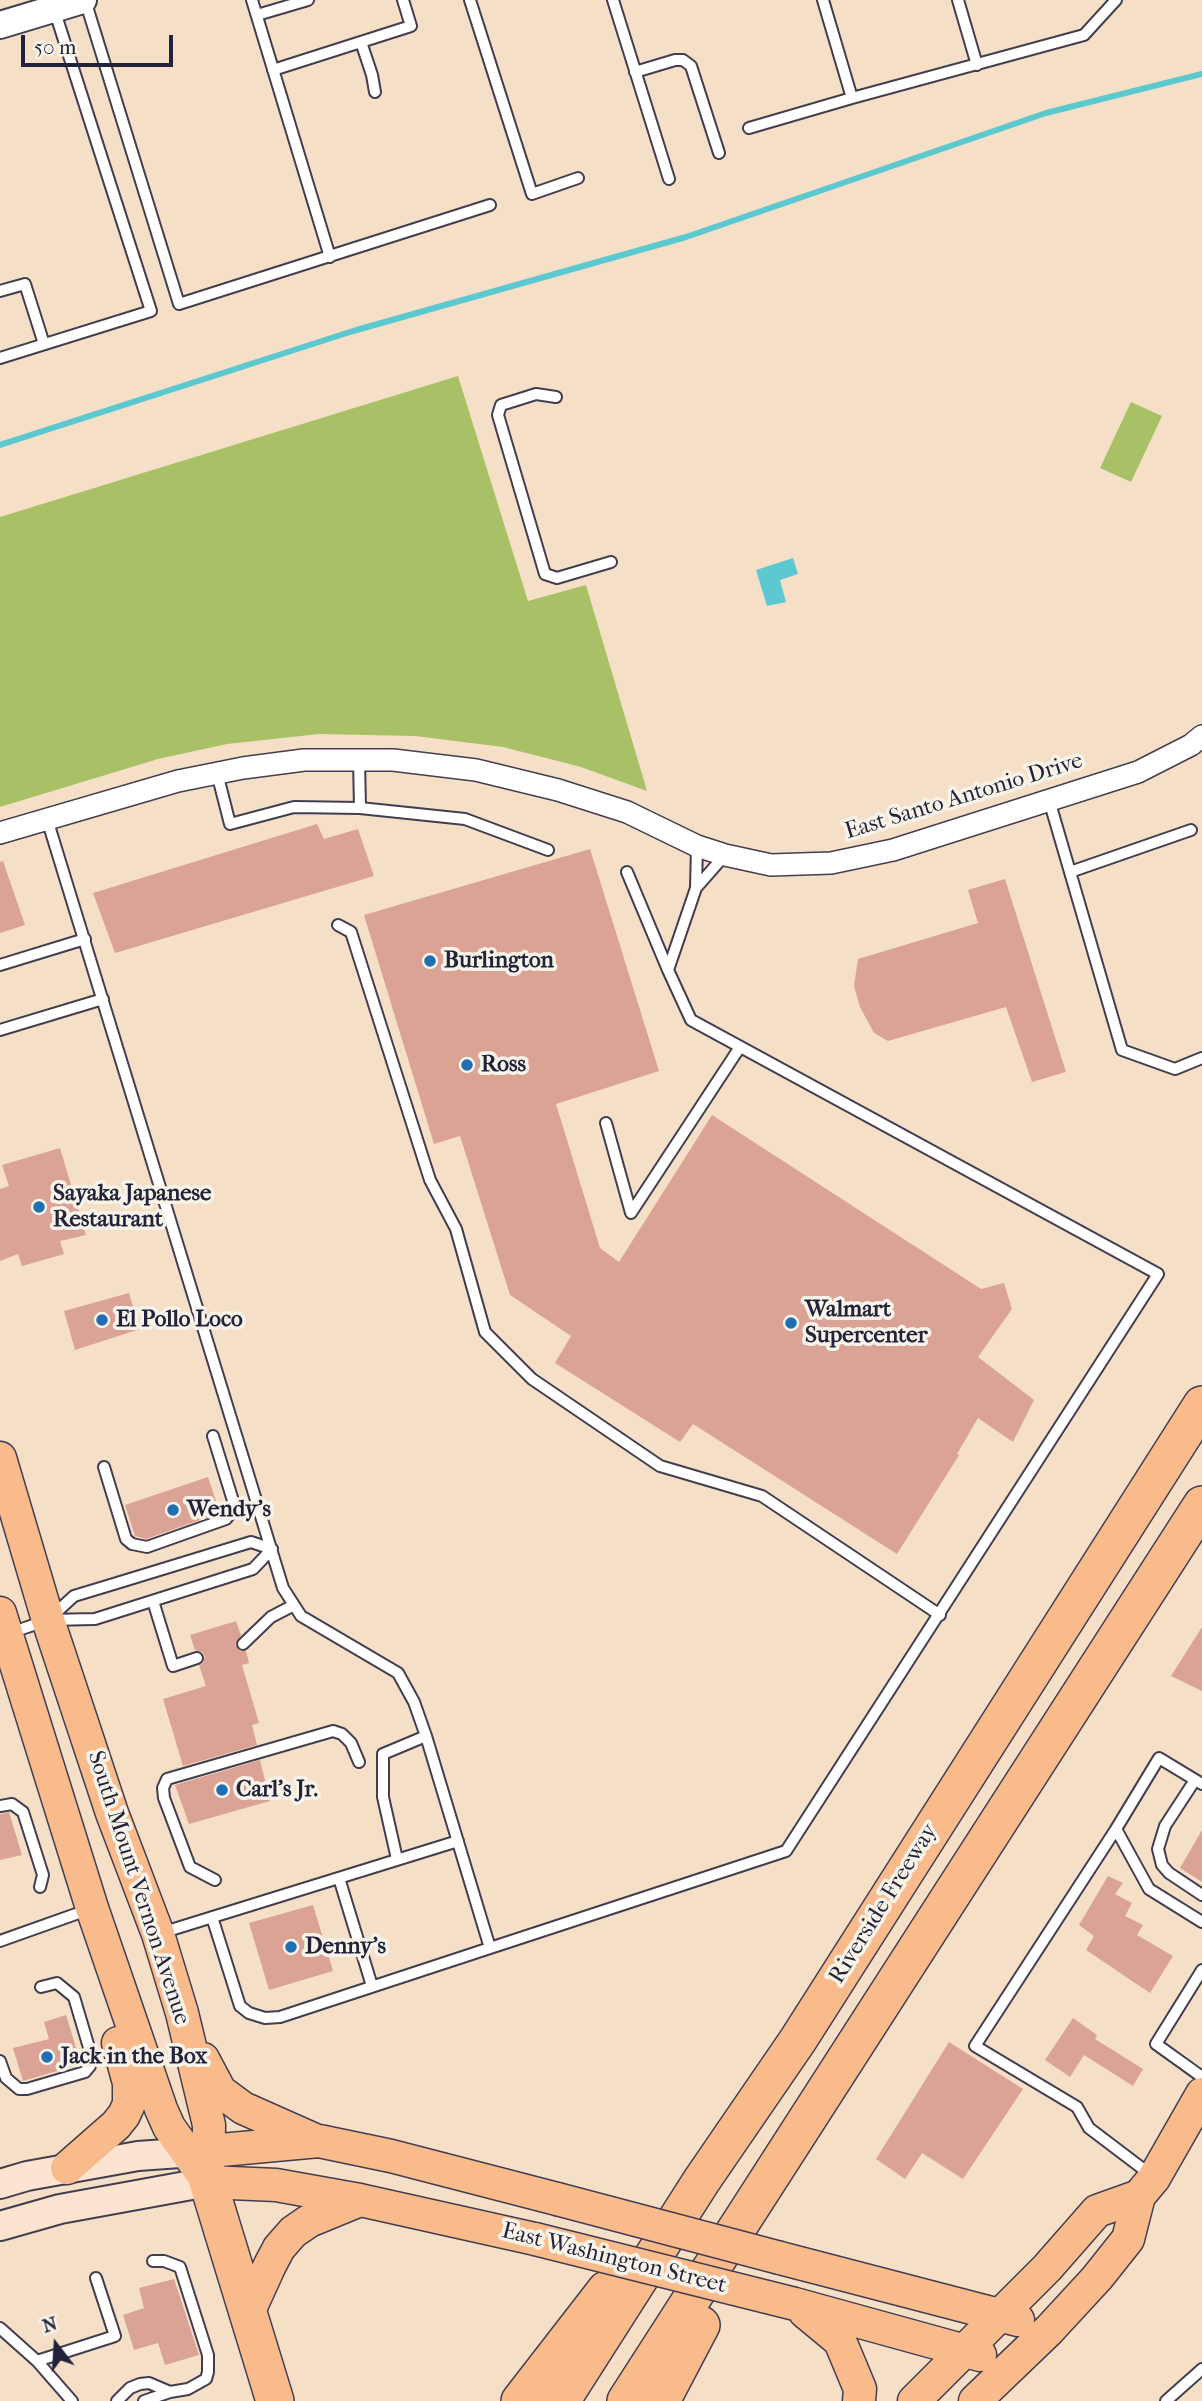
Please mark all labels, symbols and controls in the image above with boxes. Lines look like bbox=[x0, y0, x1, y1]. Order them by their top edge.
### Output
scale bar bbox=[24, 21, 177, 65]
text: 50 m bbox=[34, 35, 77, 59]
street label: East Santo Antonio Drive bbox=[842, 748, 1086, 846]
place label: Burlington bbox=[444, 947, 554, 975]
marker: Burlington bbox=[422, 953, 438, 969]
place label: Ross bbox=[481, 1051, 526, 1079]
marker: Ross bbox=[459, 1057, 475, 1073]
place label: Sayaka Japanese Restaurant bbox=[53, 1180, 211, 1234]
marker: Sayaka Japanese Restaurant bbox=[31, 1199, 47, 1215]
place label: Walmart Supercenter bbox=[805, 1296, 927, 1350]
place label: El Pollo Loco bbox=[116, 1306, 243, 1334]
marker: El Pollo Loco bbox=[94, 1312, 110, 1328]
marker: Walmart Supercenter bbox=[783, 1315, 799, 1331]
place label: Wendy's bbox=[187, 1496, 271, 1524]
marker: Wendy's bbox=[165, 1502, 181, 1518]
street label: South Mount Vernon Avenue bbox=[81, 1748, 195, 2028]
place label: Carl's Jr. bbox=[236, 1776, 318, 1804]
marker: Carl's Jr. bbox=[214, 1782, 230, 1798]
street label: Riverside Freeway bbox=[824, 1819, 944, 1989]
place label: Denny's bbox=[305, 1933, 386, 1961]
marker: Denny's bbox=[283, 1939, 299, 1955]
place label: Jack in the Box bbox=[61, 2043, 207, 2071]
marker: Jack in the Box bbox=[39, 2049, 55, 2065]
street label: East Washington Street bbox=[499, 2218, 729, 2300]
north arrow bbox=[21, 2310, 91, 2380]
text: N bbox=[40, 2312, 60, 2338]

